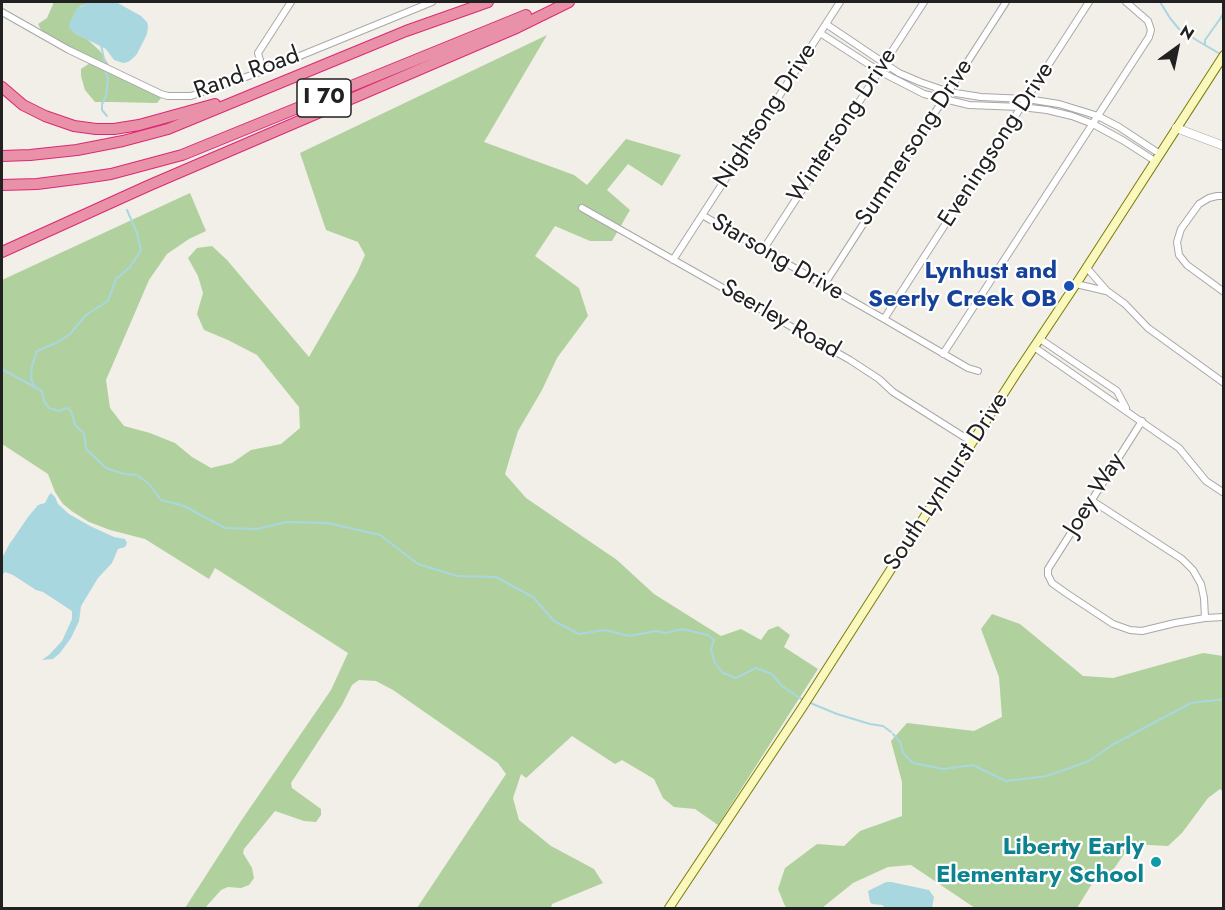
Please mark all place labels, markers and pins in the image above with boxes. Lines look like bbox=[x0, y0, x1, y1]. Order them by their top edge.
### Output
place label: Lynhust and Seerly Creek OB bbox=[868, 258, 1057, 314]
marker: Lynhust and Seerly Creek OB bbox=[1062, 279, 1076, 293]
place label: Liberty Early Elementary School bbox=[936, 834, 1144, 890]
marker: Liberty Early Elementary School bbox=[1149, 855, 1163, 869]

